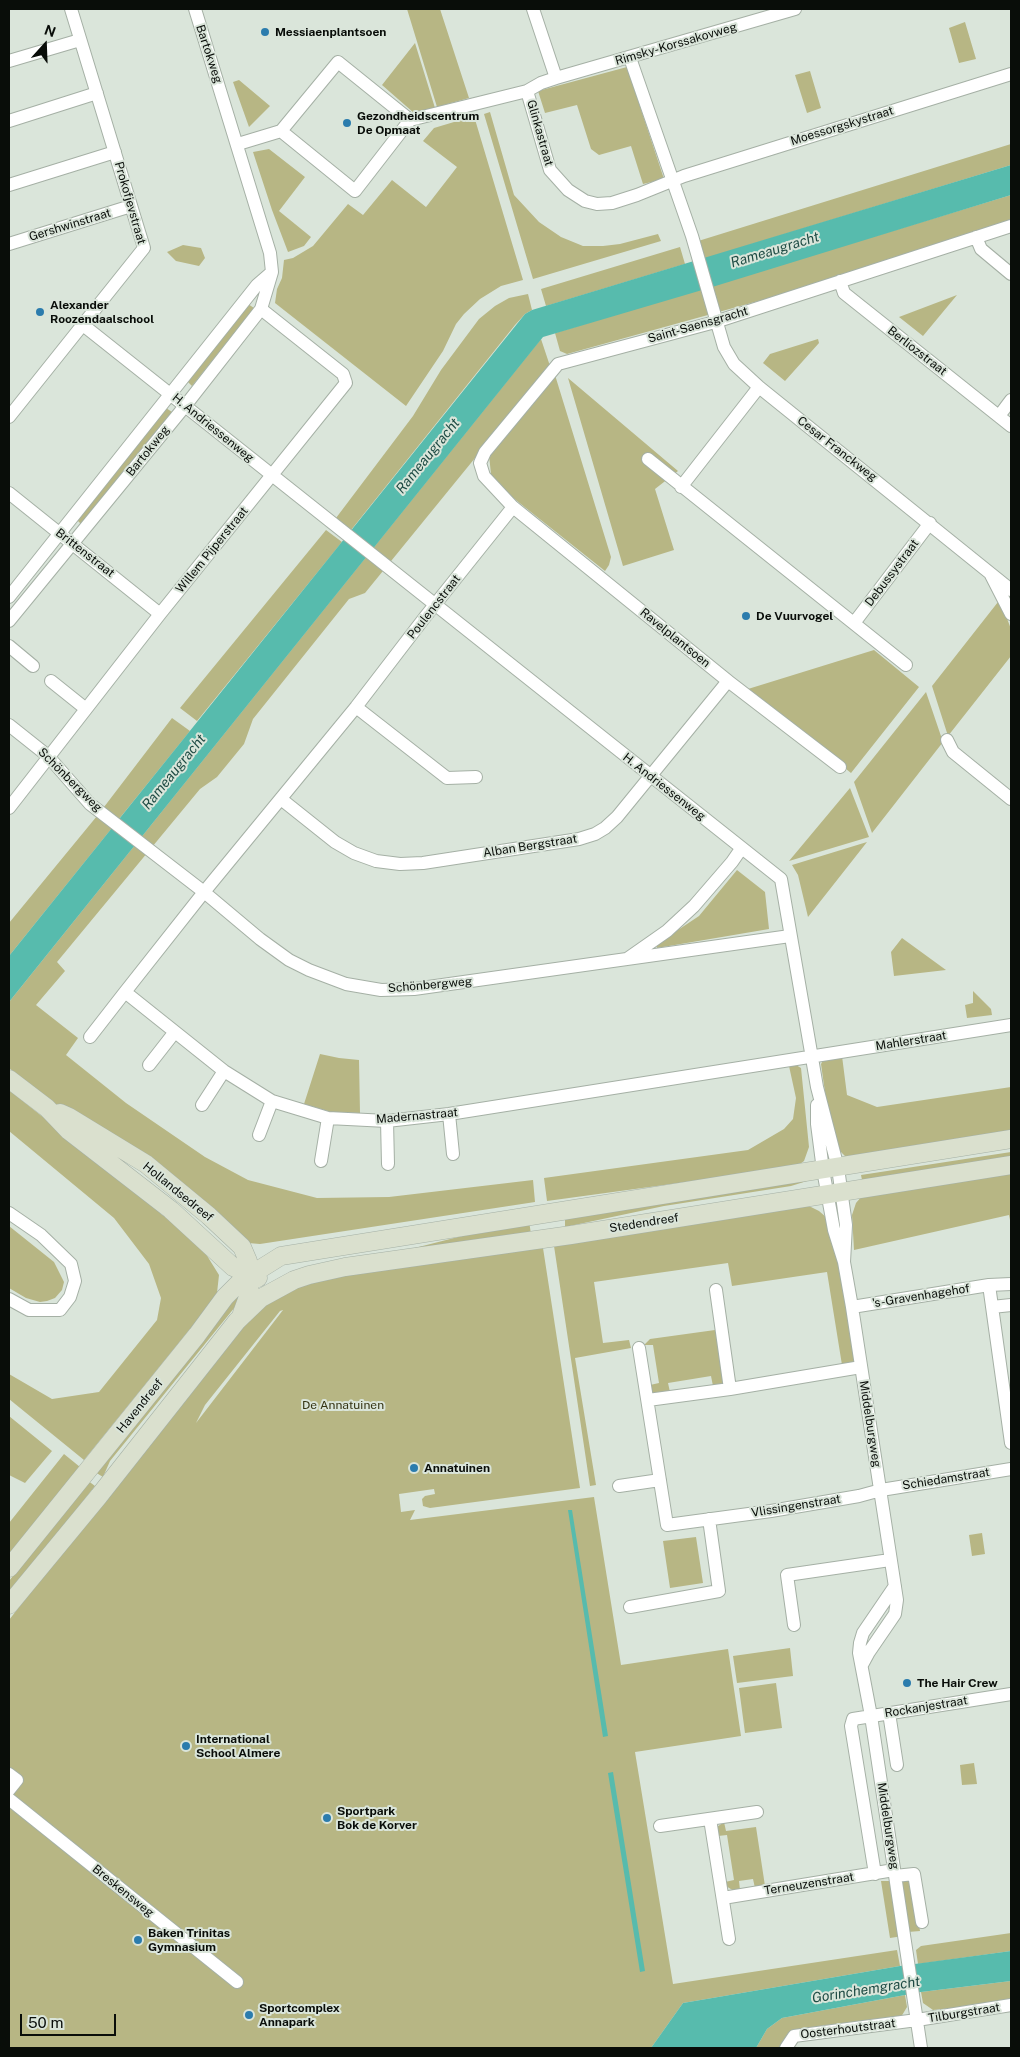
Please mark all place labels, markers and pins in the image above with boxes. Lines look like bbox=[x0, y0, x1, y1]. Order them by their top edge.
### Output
place label: Messiaenplantsoen bbox=[275, 25, 386, 39]
marker: Messiaenplantsoen bbox=[259, 26, 271, 38]
place label: Gezondheidscentrum De Opmaat bbox=[357, 109, 479, 137]
marker: Gezondheidscentrum De Opmaat bbox=[341, 117, 353, 129]
place label: Alexander Roozendaalschool bbox=[50, 298, 154, 326]
marker: Alexander Roozendaalschool bbox=[34, 306, 46, 318]
place label: De Vuurvogel bbox=[756, 609, 833, 623]
marker: De Vuurvogel bbox=[740, 610, 752, 622]
place label: Annatuinen bbox=[424, 1461, 490, 1475]
marker: Annatuinen bbox=[408, 1462, 420, 1474]
place label: The Hair Crew bbox=[917, 1676, 998, 1690]
marker: The Hair Crew bbox=[901, 1677, 913, 1689]
place label: International School Almere bbox=[196, 1732, 280, 1760]
marker: International School Almere bbox=[180, 1740, 192, 1752]
place label: Sportpark Bok de Korver bbox=[337, 1804, 417, 1832]
marker: Sportpark Bok de Korver bbox=[321, 1812, 333, 1824]
place label: Baken Trinitas Gymnasium bbox=[148, 1926, 230, 1954]
marker: Baken Trinitas Gymnasium bbox=[132, 1934, 144, 1946]
place label: Sportcomplex Annapark bbox=[259, 2001, 340, 2029]
marker: Sportcomplex Annapark bbox=[243, 2009, 255, 2021]

